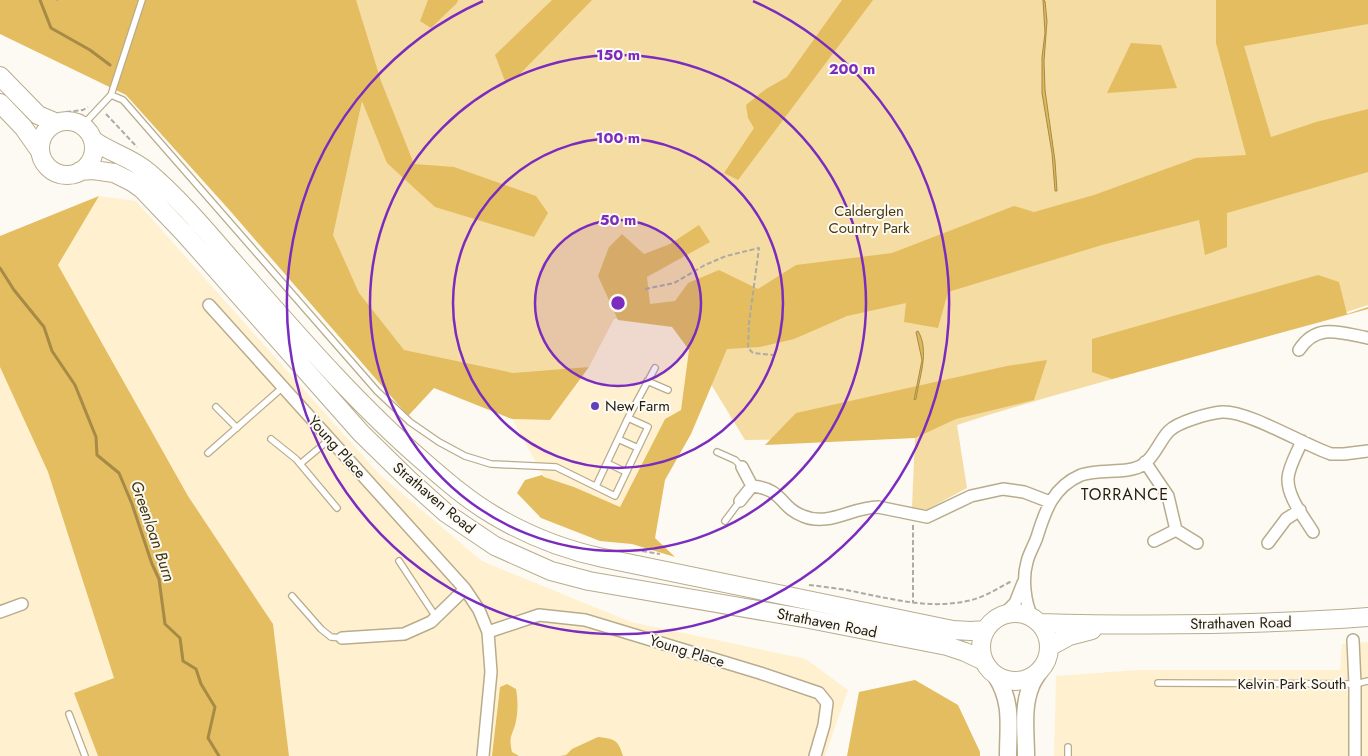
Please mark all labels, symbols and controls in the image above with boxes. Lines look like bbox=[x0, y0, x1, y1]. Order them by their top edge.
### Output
text: 150 m bbox=[596, 44, 640, 66]
text: 200 m bbox=[829, 58, 875, 80]
text: 100 m bbox=[596, 127, 640, 149]
park label: Calderglen Country Park bbox=[828, 200, 910, 239]
text: 50 m bbox=[600, 209, 636, 231]
centre of rings bbox=[609, 294, 627, 312]
place label: New Farm bbox=[605, 395, 670, 417]
marker: New Farm bbox=[589, 400, 601, 412]
street label: Young Place bbox=[303, 411, 371, 483]
street label: Strathaven Road bbox=[388, 457, 480, 539]
water label: Greenloan Burn bbox=[125, 477, 181, 585]
district label: TORRANCE bbox=[1081, 483, 1169, 506]
street label: Strathaven Road bbox=[775, 603, 879, 643]
street label: Strathaven Road bbox=[1190, 611, 1292, 635]
street label: Young Place bbox=[647, 629, 728, 673]
street label: Kelvin Park South bbox=[1237, 673, 1347, 695]

